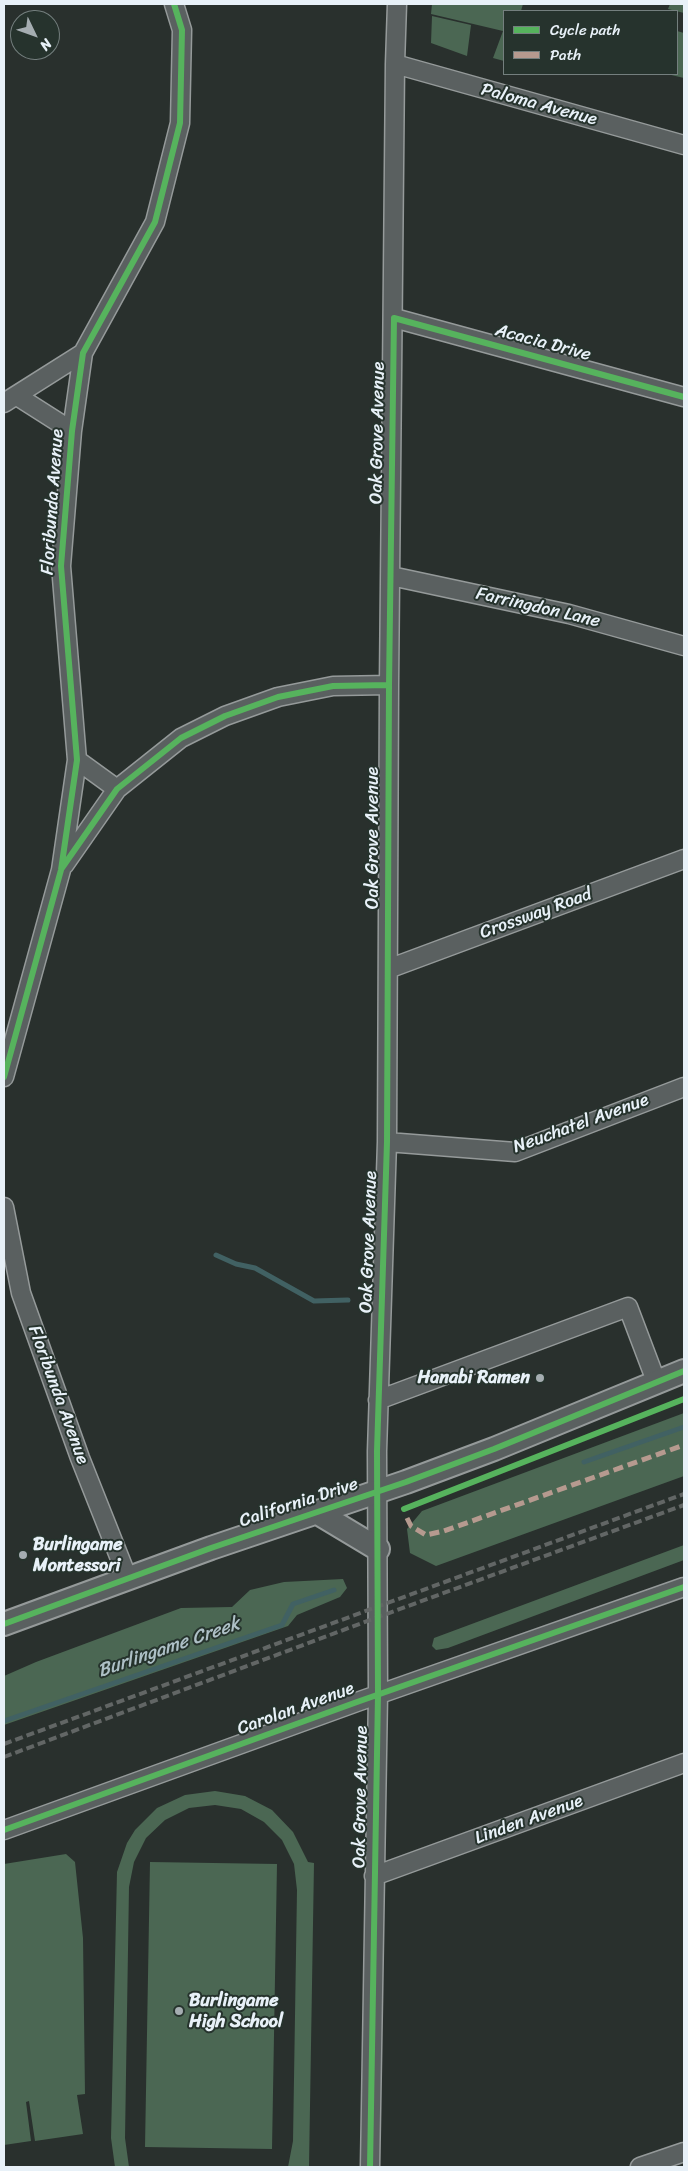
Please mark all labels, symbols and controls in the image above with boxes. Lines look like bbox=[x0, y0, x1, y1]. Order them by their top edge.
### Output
north arrow bbox=[10, 10, 60, 60]
legend bbox=[503, 10, 678, 75]
text: Cycle path bbox=[550, 17, 620, 43]
text: N bbox=[33, 33, 58, 57]
text: Path bbox=[550, 42, 581, 68]
street label: Paloma Avenue bbox=[479, 79, 599, 131]
street label: Acacia Drive bbox=[493, 320, 593, 366]
street label: Oak Grove Avenue bbox=[366, 362, 390, 504]
street label: Floribunda Avenue bbox=[37, 428, 69, 576]
street label: Farringdon Lane bbox=[474, 583, 602, 633]
street label: Oak Grove Avenue bbox=[362, 767, 384, 909]
street label: Crossway Road bbox=[477, 884, 595, 944]
street label: Neuchatel Avenue bbox=[510, 1089, 652, 1159]
street label: Oak Grove Avenue bbox=[356, 1170, 382, 1314]
street label: Floribunda Avenue bbox=[23, 1323, 93, 1467]
place label: Hanabi Ramen bbox=[417, 1367, 530, 1389]
marker: Hanabi Ramen bbox=[534, 1372, 546, 1384]
street label: California Drive bbox=[237, 1474, 361, 1532]
place label: Burlingame Montessori bbox=[33, 1534, 122, 1576]
marker: Burlingame Montessori bbox=[17, 1549, 29, 1561]
water label: Burlingame Creek bbox=[95, 1613, 243, 1683]
street label: Carolan Avenue bbox=[235, 1678, 357, 1740]
street label: Oak Grove Avenue bbox=[349, 1726, 373, 1868]
street label: Linden Avenue bbox=[472, 1790, 586, 1850]
place label: Burlingame High School bbox=[189, 1990, 283, 2032]
marker: Burlingame High School bbox=[173, 2005, 185, 2017]

